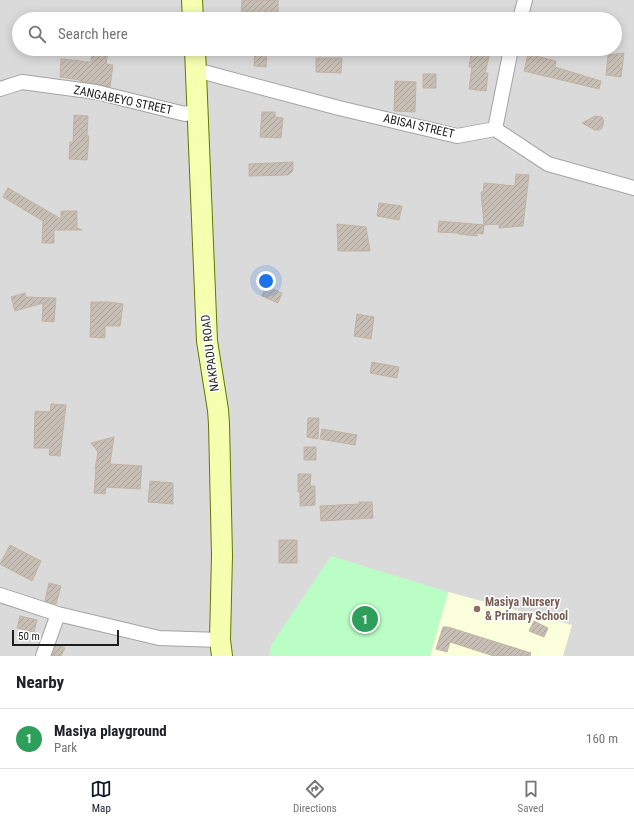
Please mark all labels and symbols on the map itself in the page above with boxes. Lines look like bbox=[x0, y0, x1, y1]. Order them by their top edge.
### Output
street label: ZANGABEYO STREET bbox=[72, 83, 174, 117]
street label: ABISAI STREET bbox=[382, 111, 456, 141]
your location bbox=[256, 271, 276, 291]
street label: NAKPADU ROAD bbox=[198, 314, 222, 392]
place label: Masiya Nursery & Primary School bbox=[485, 595, 568, 623]
pin: 1 bbox=[352, 604, 378, 634]
marker: Masiya Nursery & Primary School bbox=[472, 604, 482, 614]
scale bar bbox=[12, 628, 119, 647]

